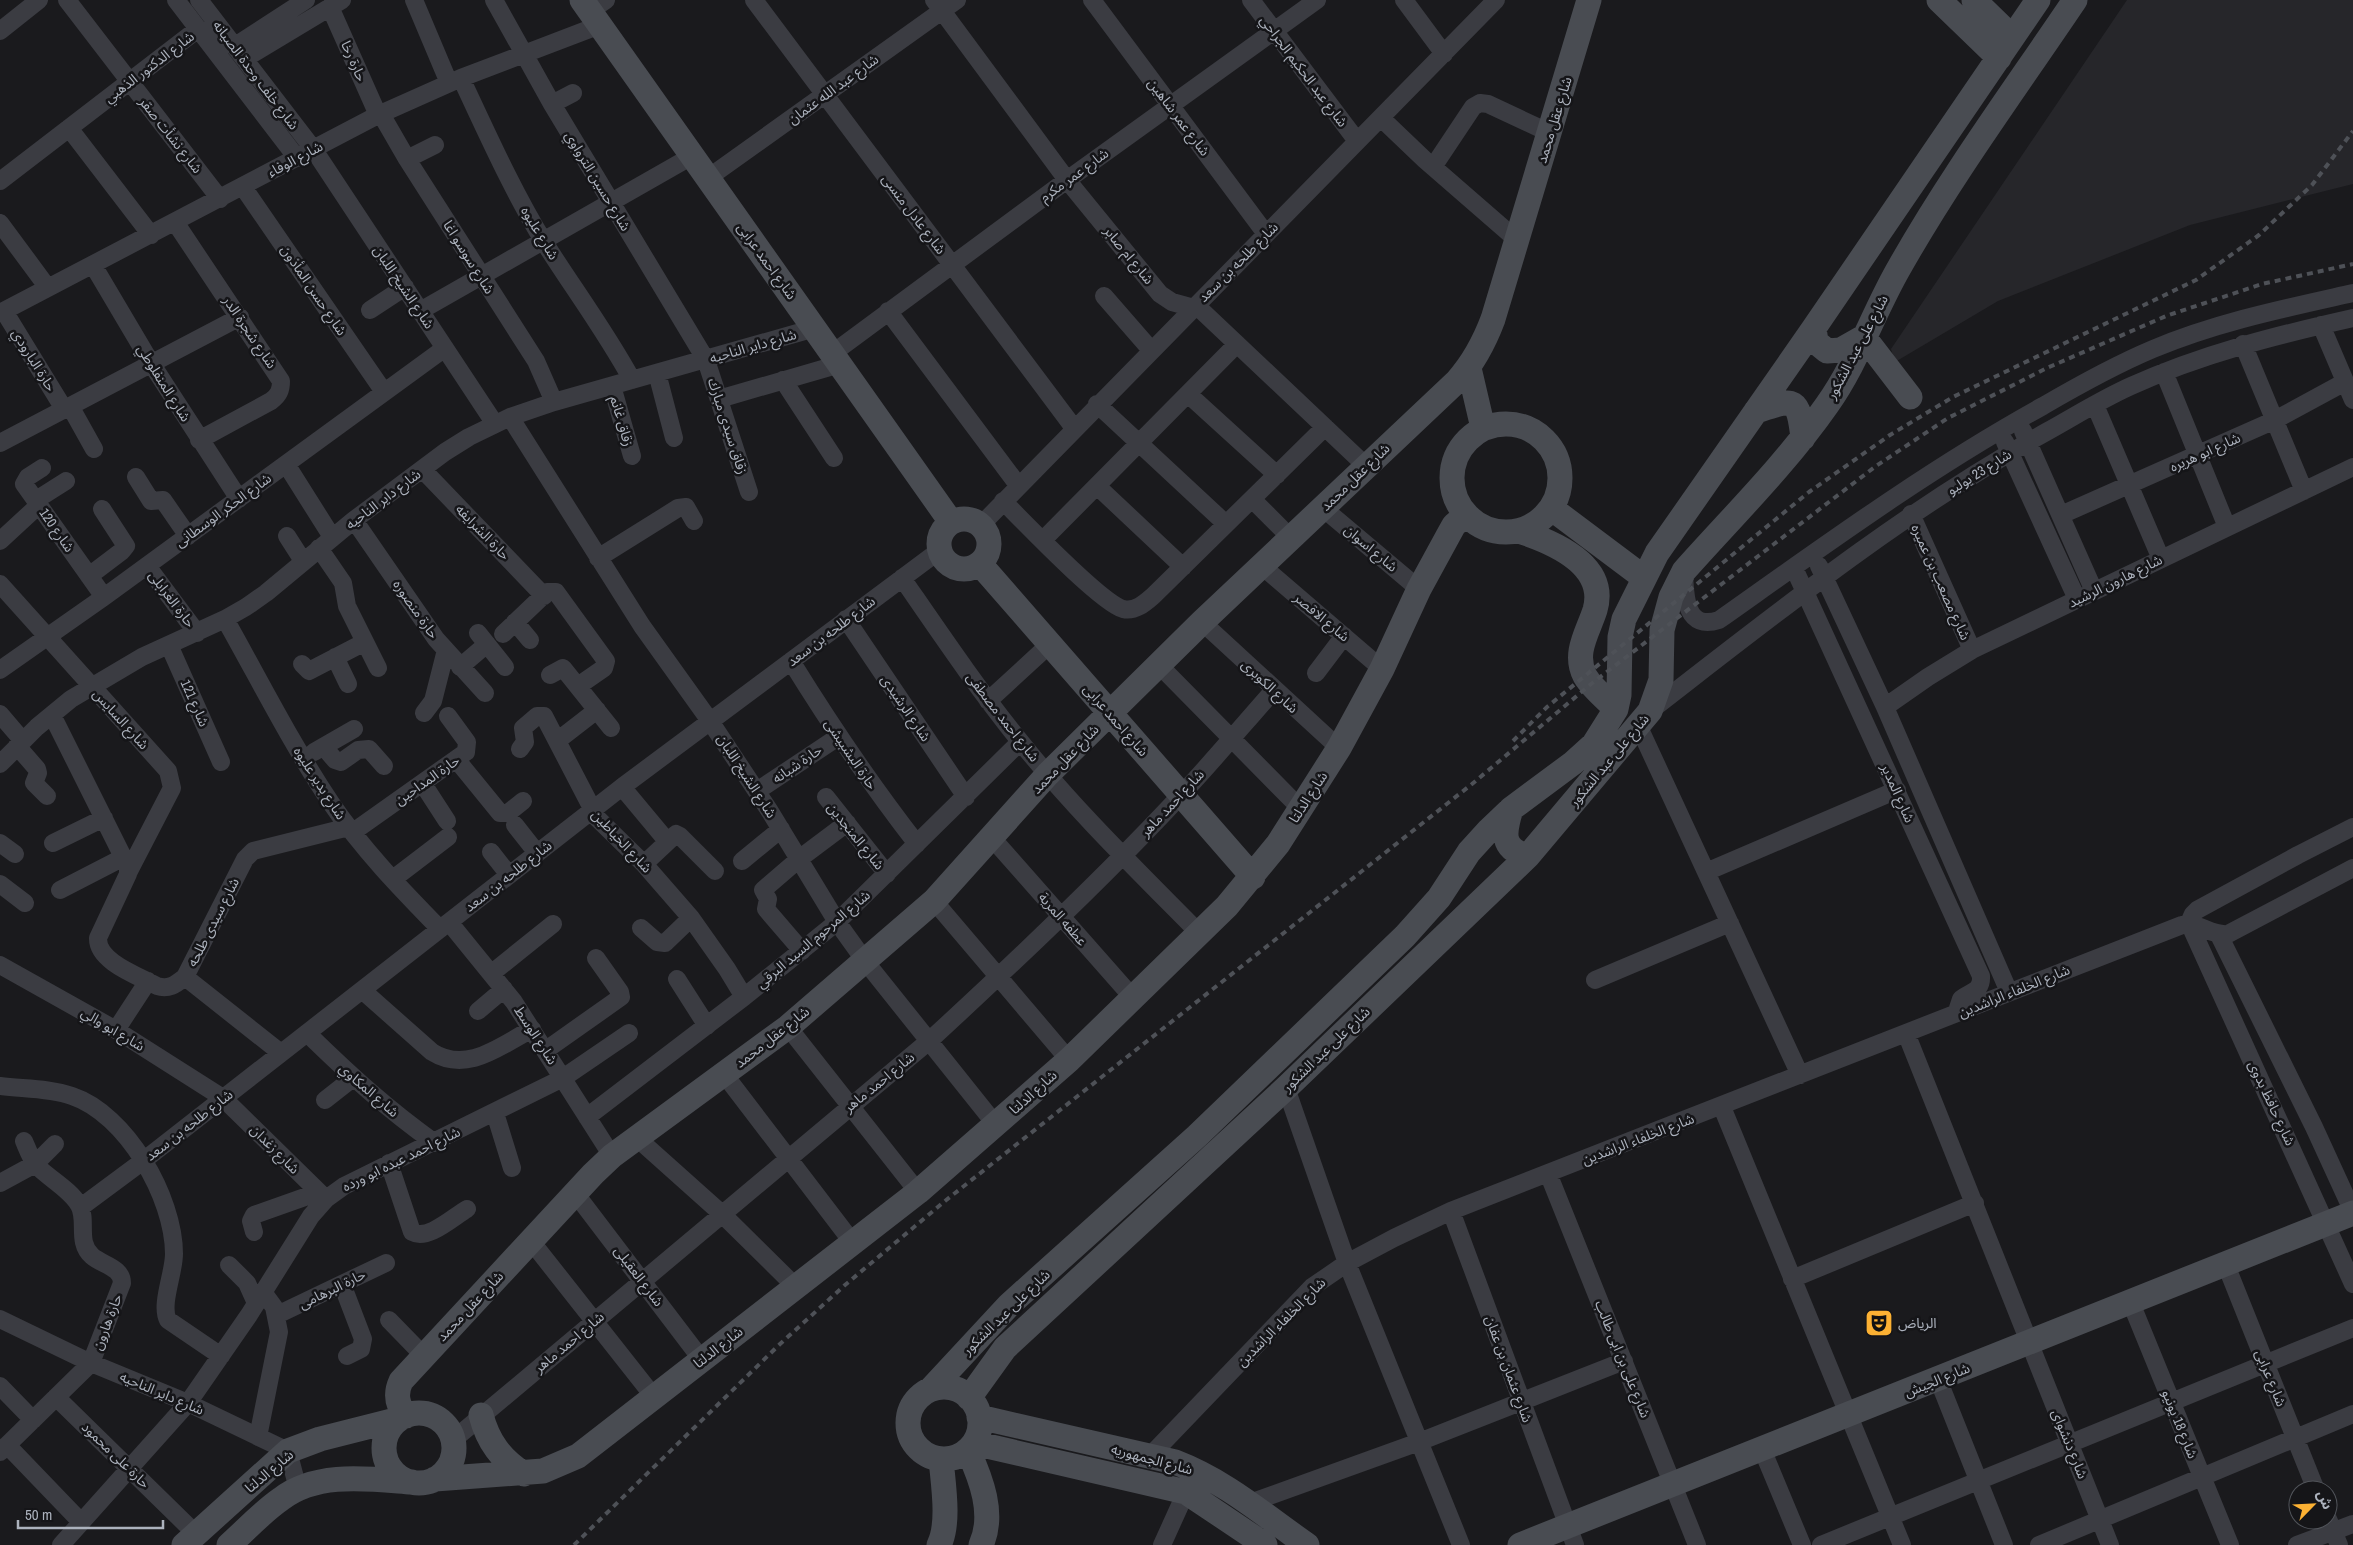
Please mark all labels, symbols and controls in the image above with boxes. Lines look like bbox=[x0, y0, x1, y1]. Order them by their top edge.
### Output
street label: شارع عبد الحكيم الجراحي bbox=[1254, 12, 1352, 132]
street label: شارع خلف وحدة الصيانه bbox=[207, 17, 303, 135]
street label: شارع الدكتور الذهبي bbox=[100, 27, 199, 109]
street label: حارة رخا bbox=[337, 38, 371, 84]
street label: شارع عبد الله عثمان bbox=[784, 50, 883, 130]
street label: شارع عمر شاهين bbox=[1142, 74, 1214, 161]
street label: شارع عقل محمد bbox=[1532, 74, 1578, 166]
street label: شارع نشأت صقر bbox=[133, 92, 207, 178]
street label: شارع حسين الترواوي bbox=[559, 128, 635, 235]
street label: شارع الوفاء bbox=[264, 137, 327, 183]
street label: شارع عمر مكرم bbox=[1036, 144, 1113, 208]
street label: شارع عادل منسى bbox=[876, 170, 950, 259]
street label: شارع عليوه bbox=[515, 203, 563, 264]
street label: شارع سوسو اغا bbox=[438, 217, 499, 298]
street label: شارع طلحه بن سعد bbox=[1194, 218, 1283, 307]
street label: شارع احمد عرابى bbox=[732, 219, 801, 304]
street label: شارع ام صابر bbox=[1098, 221, 1158, 289]
street label: شارع حسن المأذون bbox=[275, 241, 351, 340]
street label: شارع الشيخ اللبان bbox=[368, 242, 438, 333]
street label: شارع شجرة الدر bbox=[217, 291, 281, 373]
street label: شارع على عبد الشكور bbox=[1821, 292, 1894, 404]
street label: حارة البارودي bbox=[6, 325, 60, 396]
street label: شارع داير الناحيه bbox=[707, 325, 799, 369]
street label: شارع المنفلوطي bbox=[131, 341, 195, 426]
street label: زقاق سيدى مبارك bbox=[704, 376, 752, 476]
street label: زقاق غانم bbox=[604, 394, 638, 449]
street label: شارع ابو هريره bbox=[2167, 428, 2244, 477]
street label: شارع عقل محمد bbox=[1316, 439, 1395, 516]
street label: شارع 23 يوليو bbox=[1943, 445, 2016, 501]
street label: شارع داير الناحيه bbox=[342, 465, 425, 535]
street label: شارع الحكر الوسطانى bbox=[171, 469, 276, 553]
street label: حارة الشرايفه bbox=[452, 500, 514, 564]
street label: شارع 120 bbox=[34, 505, 79, 557]
street label: شارع اسوان bbox=[1339, 520, 1401, 577]
street label: شارع مصعب بن عميره bbox=[1906, 521, 1975, 644]
street label: شارع هارون الرشيد bbox=[2065, 550, 2166, 613]
street label: حارة الغرابلى bbox=[145, 567, 199, 631]
street label: حارة منصوره bbox=[389, 576, 443, 642]
street label: شارع الاقصر bbox=[1288, 588, 1353, 647]
street label: شارع طلحه بن سعد bbox=[783, 592, 880, 672]
street label: شارع الكوبرى bbox=[1236, 655, 1302, 718]
street label: شارع احمد مصطفى bbox=[961, 669, 1044, 767]
street label: شارع الرشيدى bbox=[875, 671, 935, 746]
street label: شارع 121 bbox=[175, 677, 213, 730]
street label: شارع احمد عرابى bbox=[1078, 680, 1152, 761]
street label: شارع السايس bbox=[88, 685, 153, 754]
street label: شارع على عبد الشكور bbox=[1564, 710, 1655, 812]
street label: حارة البشبيشى bbox=[821, 715, 881, 793]
street label: شارع عقل محمد bbox=[1027, 720, 1104, 799]
street label: شارع الشيخ اللبان bbox=[711, 731, 781, 822]
street label: حارة شبانه bbox=[769, 741, 825, 787]
street label: شارع بدير عليوه bbox=[288, 743, 350, 824]
street label: حارة المداحين bbox=[391, 751, 463, 809]
street label: شارع المدير bbox=[1875, 760, 1919, 826]
street label: شارع احمد ماهر bbox=[1135, 765, 1209, 843]
street label: شارع الدلتا bbox=[1285, 768, 1333, 827]
street label: شارع المنجدين bbox=[822, 799, 889, 874]
street label: شارع الخياطين bbox=[586, 805, 656, 878]
street label: شارع طلحه بن سعد bbox=[461, 836, 557, 917]
street label: شارع سيدى طلحه bbox=[183, 875, 245, 970]
street label: شارع المرحوم السيد البرقي bbox=[752, 886, 875, 994]
street label: عطفه المرية bbox=[1035, 889, 1091, 949]
street label: شارع الخلفاء الراشدين bbox=[1956, 960, 2073, 1023]
street label: شارع الوسط bbox=[509, 1002, 562, 1069]
street label: شارع عقل محمد bbox=[731, 1002, 814, 1073]
street label: شارع على عبد الشكور bbox=[1278, 1002, 1375, 1098]
street label: شارع ابو والي bbox=[77, 1003, 148, 1057]
street label: شارع احمد ماهر bbox=[839, 1048, 919, 1118]
street label: شارع حافظ بدوى bbox=[2243, 1058, 2300, 1149]
street label: شارع المكاوي bbox=[334, 1059, 403, 1123]
street label: شارع الدلتا bbox=[1005, 1066, 1062, 1120]
street label: شارع طلحه بن سعد bbox=[142, 1085, 238, 1166]
street label: شارع الخلفاء الراشدين bbox=[1579, 1109, 1697, 1171]
street label: شارع زغدان bbox=[245, 1120, 304, 1179]
street label: شارع احمد عبده ابو ورده bbox=[339, 1123, 464, 1197]
street label: شارع العقيلى bbox=[609, 1242, 668, 1311]
street label: حارة البرهامى bbox=[296, 1265, 368, 1313]
street label: شارع على عبد الشكور bbox=[958, 1265, 1055, 1361]
street label: شارع عقل محمد bbox=[433, 1267, 509, 1346]
street label: شارع الخلفاء الراشدين bbox=[1233, 1274, 1331, 1372]
street label: حارة هارون bbox=[88, 1291, 126, 1353]
street label: شارع على بن ابى طالب bbox=[1589, 1297, 1655, 1421]
street label: شارع احمد ماهر bbox=[530, 1308, 609, 1379]
theatre icon: الرياض bbox=[1864, 1308, 1894, 1338]
street label: شارع عثمان بن عفان bbox=[1479, 1313, 1537, 1426]
place label: الرياض bbox=[1898, 1314, 1937, 1332]
street label: شارع الدلتا bbox=[690, 1322, 748, 1373]
street label: شارع عرابى bbox=[2250, 1347, 2291, 1410]
street label: شارع الجيش bbox=[1901, 1359, 1973, 1403]
street label: شارع داير الناحيه bbox=[116, 1367, 207, 1421]
street label: شارع 18 يونيو bbox=[2156, 1387, 2202, 1462]
street label: شارع دنشواى bbox=[2046, 1407, 2092, 1482]
street label: حارة على محمود bbox=[78, 1418, 154, 1492]
street label: شارع الجمهوريه bbox=[1109, 1439, 1195, 1480]
street label: شارع الدلتا bbox=[241, 1446, 298, 1498]
north arrow bbox=[2288, 1480, 2338, 1530]
text: ش bbox=[2313, 1487, 2337, 1512]
scale bar bbox=[18, 1498, 162, 1530]
text: 50 m bbox=[25, 1504, 52, 1525]

